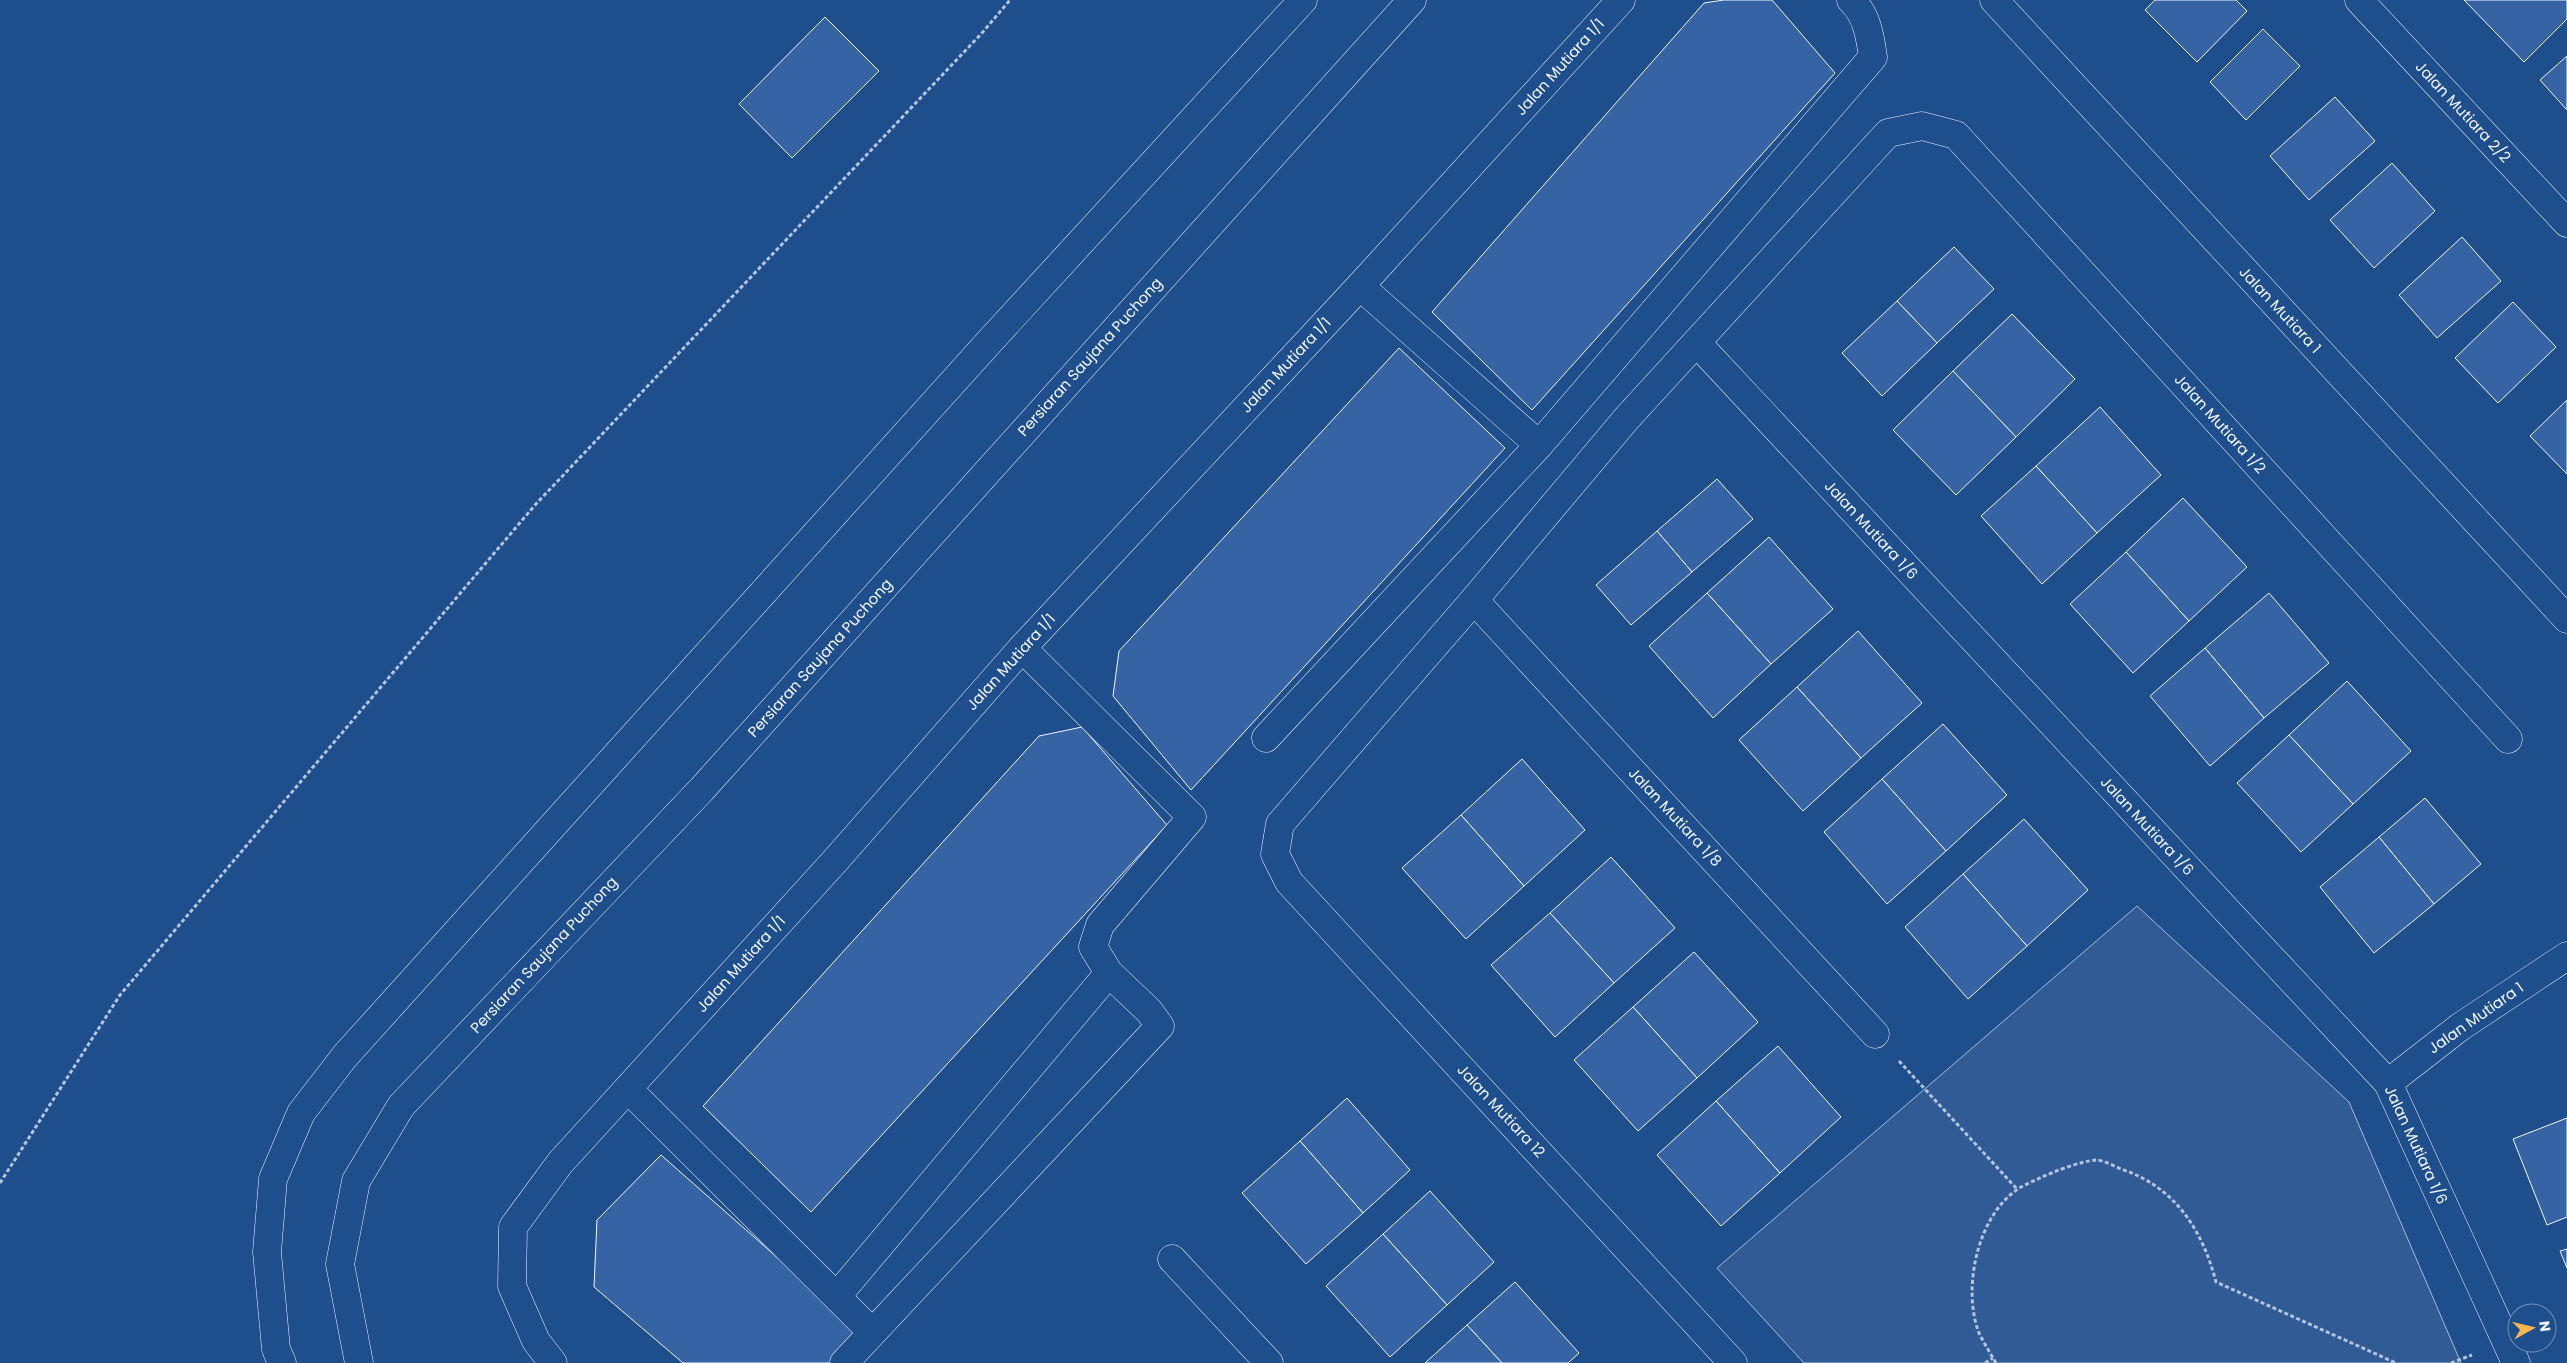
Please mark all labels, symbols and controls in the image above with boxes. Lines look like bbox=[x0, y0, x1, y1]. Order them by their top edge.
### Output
street label: Jalan Mutiara 1/1 bbox=[1510, 14, 1609, 120]
street label: Jalan Mutiara 2/2 bbox=[2411, 56, 2516, 167]
street label: Jalan Mutiara 1 bbox=[2235, 262, 2326, 358]
street label: Persiaran Saujana Puchong bbox=[1013, 273, 1167, 441]
street label: Jalan Mutiara 1/1 bbox=[1236, 312, 1336, 417]
street label: Jalan Mutiara 1/2 bbox=[2170, 369, 2271, 478]
street label: Jalan Mutiara 1/6 bbox=[1820, 475, 1923, 584]
street label: Persiaran Saujana Puchong bbox=[743, 574, 897, 742]
street label: Jalan Mutiara 1/1 bbox=[961, 609, 1060, 715]
street label: Jalan Mutiara 1/8 bbox=[1624, 763, 1727, 871]
street label: Jalan Mutiara 1/6 bbox=[2096, 771, 2199, 880]
street label: Persiaran Saujana Puchong bbox=[465, 872, 622, 1038]
street label: Jalan Mutiara 1/1 bbox=[691, 911, 790, 1017]
street label: Jalan Mutiara 1 bbox=[2424, 977, 2528, 1058]
street label: Jalan Mutiara 12 bbox=[1453, 1059, 1550, 1162]
street label: Jalan Mutiara 1/6 bbox=[2380, 1082, 2453, 1207]
north arrow bbox=[2507, 1303, 2557, 1353]
text: N bbox=[2534, 1320, 2556, 1333]

